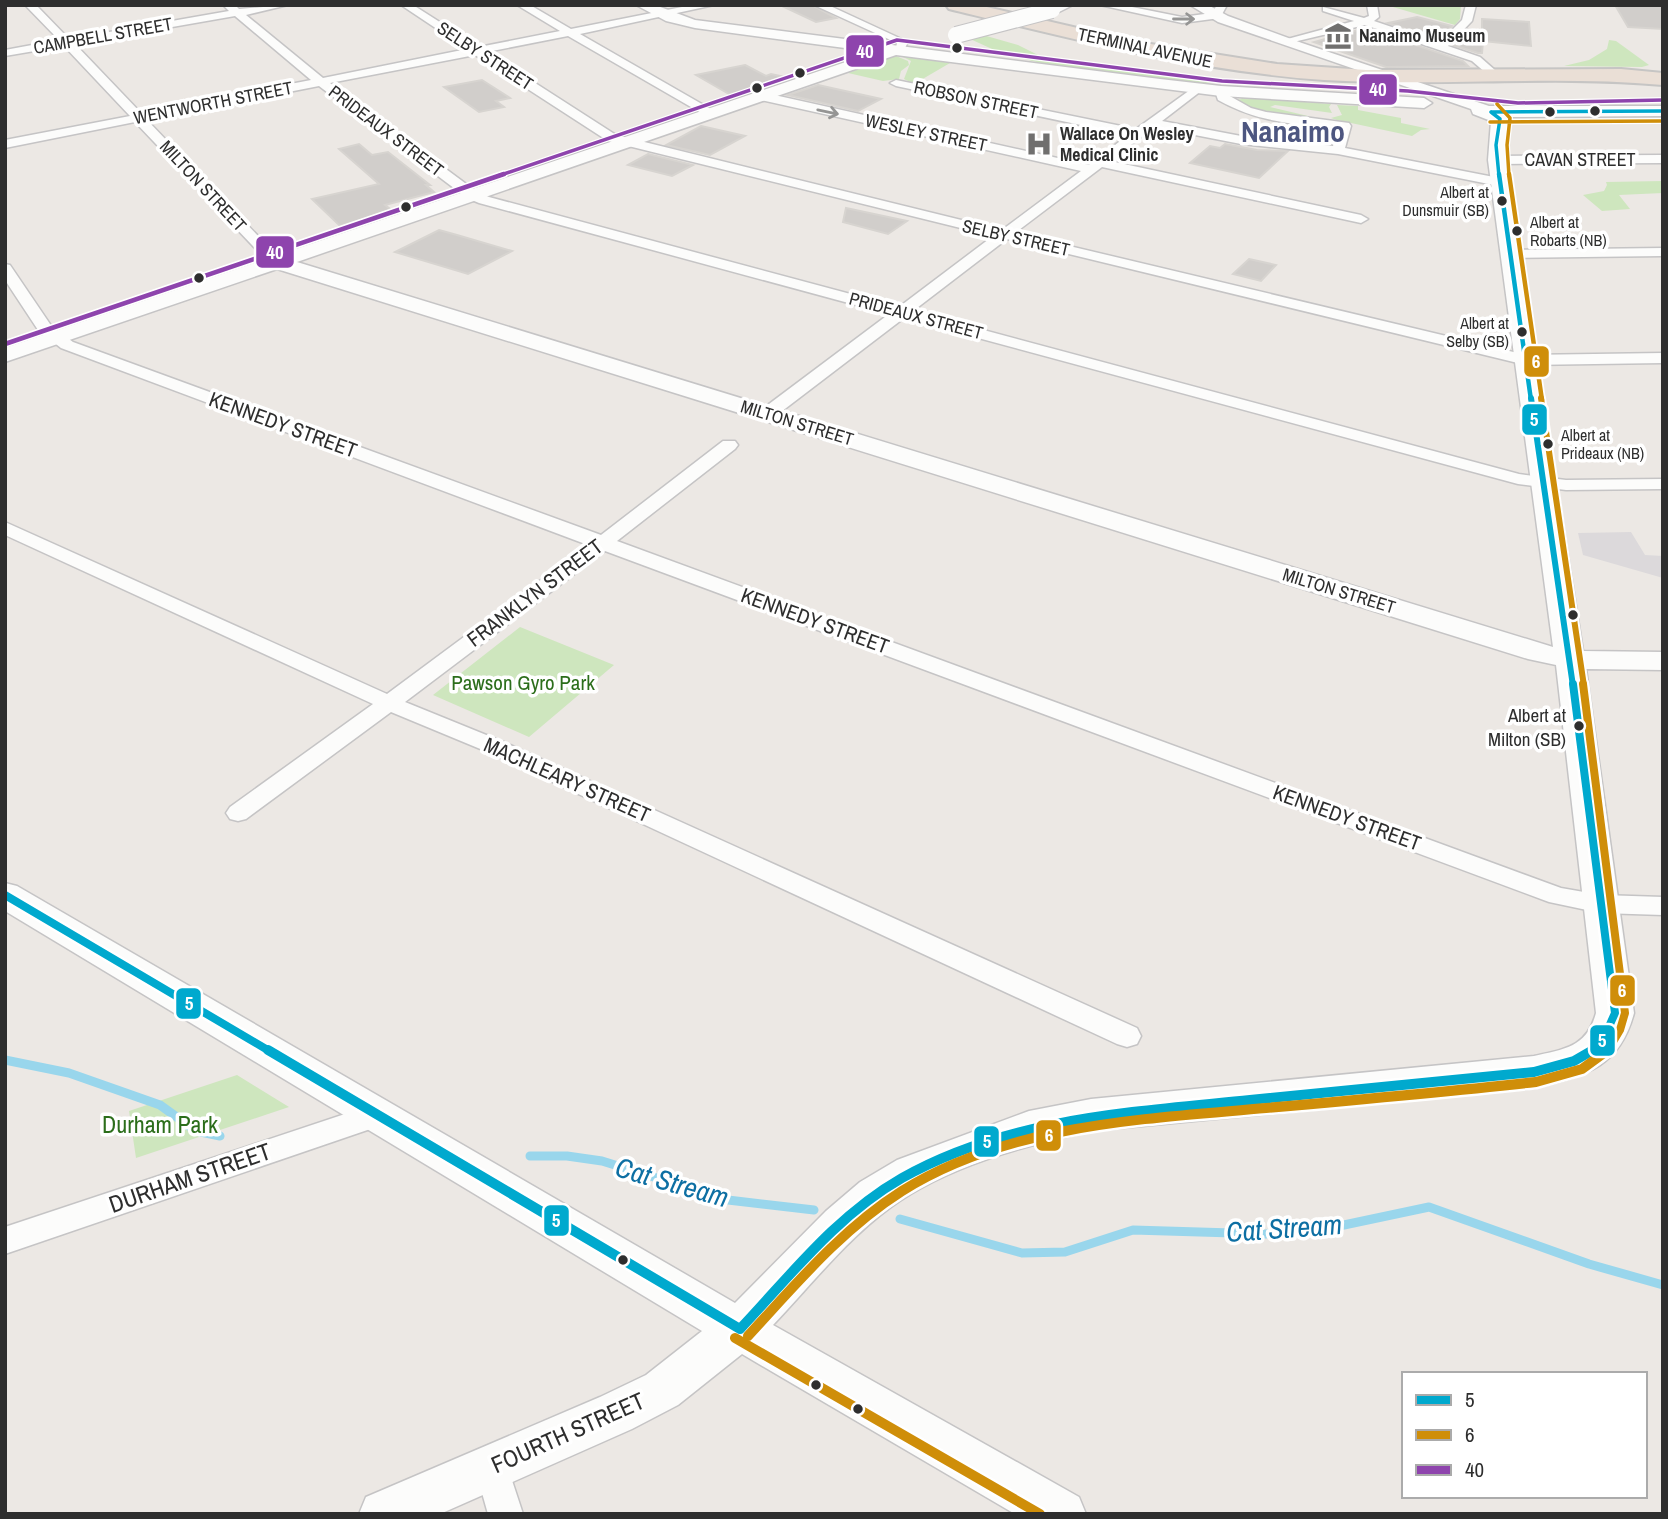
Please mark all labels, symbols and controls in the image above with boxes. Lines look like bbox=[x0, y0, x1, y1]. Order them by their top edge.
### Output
street label: CAMPBELL STREET bbox=[32, 11, 174, 60]
one-way arrow bbox=[1172, 12, 1195, 26]
street label: SELBY STREET bbox=[432, 15, 538, 96]
street label: TERMINAL AVENUE bbox=[1076, 21, 1215, 74]
museum icon: Nanaimo Museum bbox=[1323, 21, 1353, 51]
place label: Nanaimo Museum bbox=[1359, 23, 1485, 48]
line badge: 40 bbox=[845, 34, 885, 68]
text: 40 bbox=[856, 38, 874, 64]
unlabelled marker bbox=[950, 41, 964, 55]
unlabelled marker bbox=[793, 66, 807, 80]
line badge: 40 bbox=[1358, 73, 1398, 106]
street label: ROBSON STREET bbox=[912, 74, 1040, 125]
street label: WENTWORTH STREET bbox=[131, 75, 294, 130]
text: 40 bbox=[1369, 76, 1387, 102]
street label: PRIDEAUX STREET bbox=[324, 79, 449, 182]
unlabelled marker bbox=[750, 81, 764, 95]
unlabelled marker bbox=[1588, 104, 1602, 118]
unlabelled marker bbox=[1543, 105, 1557, 119]
one-way arrow bbox=[816, 106, 839, 119]
street label: WESLEY STREET bbox=[863, 107, 989, 158]
district label: Nanaimo bbox=[1241, 111, 1345, 151]
place label: Wallace On Wesley Medical Clinic bbox=[1060, 121, 1195, 167]
hospital icon: Wallace On Wesley Medical Clinic bbox=[1024, 129, 1054, 159]
street label: MILTON STREET bbox=[154, 134, 252, 237]
street label: CAVAN STREET bbox=[1524, 147, 1636, 172]
place label: Albert at Dunsmuir (SB) bbox=[1402, 181, 1489, 221]
marker: Albert at Dunsmuir (SB) bbox=[1495, 194, 1509, 208]
unlabelled marker bbox=[399, 200, 413, 214]
place label: Albert at Robarts (NB) bbox=[1529, 211, 1607, 251]
street label: SELBY STREET bbox=[960, 213, 1072, 262]
marker: Albert at Robarts (NB) bbox=[1510, 224, 1524, 238]
line badge: 40 bbox=[255, 235, 295, 269]
text: 40 bbox=[266, 239, 284, 265]
unlabelled marker bbox=[192, 271, 206, 285]
street label: PRIDEAUX STREET bbox=[846, 286, 986, 345]
place label: Albert at Selby (SB) bbox=[1446, 312, 1509, 352]
marker: Albert at Selby (SB) bbox=[1515, 325, 1529, 339]
line badge: 6 bbox=[1523, 345, 1550, 378]
text: 6 bbox=[1532, 348, 1541, 374]
street label: KENNEDY STREET bbox=[205, 384, 362, 465]
street label: MILTON STREET bbox=[738, 393, 857, 452]
line badge: 5 bbox=[1521, 403, 1548, 436]
text: 5 bbox=[1530, 406, 1539, 432]
place label: Albert at Prideaux (NB) bbox=[1560, 424, 1644, 464]
marker: Albert at Prideaux (NB) bbox=[1541, 437, 1555, 451]
street label: FRANKLYN STREET bbox=[461, 532, 609, 653]
street label: MILTON STREET bbox=[1280, 561, 1399, 620]
street label: KENNEDY STREET bbox=[737, 580, 894, 661]
unlabelled marker bbox=[1566, 608, 1580, 622]
park label: Pawson Gyro Park bbox=[451, 668, 595, 697]
place label: Albert at Milton (SB) bbox=[1488, 702, 1567, 752]
marker: Albert at Milton (SB) bbox=[1572, 719, 1586, 733]
street label: MACHLEARY STREET bbox=[479, 730, 655, 829]
street label: KENNEDY STREET bbox=[1269, 777, 1426, 858]
line badge: 6 bbox=[1609, 974, 1636, 1007]
text: 6 bbox=[1618, 977, 1627, 1003]
line badge: 5 bbox=[175, 987, 202, 1020]
text: 5 bbox=[185, 990, 194, 1016]
line badge: 5 bbox=[1589, 1024, 1616, 1057]
text: 5 bbox=[1598, 1027, 1607, 1053]
park label: Durham Park bbox=[102, 1108, 218, 1140]
line badge: 6 bbox=[1035, 1119, 1062, 1152]
text: 6 bbox=[1045, 1122, 1054, 1148]
line badge: 5 bbox=[973, 1125, 1000, 1158]
text: 5 bbox=[983, 1128, 992, 1154]
street label: DURHAM STREET bbox=[104, 1134, 275, 1220]
water label: Cat Stream bbox=[611, 1148, 733, 1216]
line badge: 5 bbox=[543, 1204, 570, 1237]
water label: Cat Stream bbox=[1225, 1205, 1343, 1251]
text: 5 bbox=[552, 1207, 561, 1233]
unlabelled marker bbox=[616, 1253, 630, 1267]
legend bbox=[1402, 1372, 1647, 1498]
unlabelled marker bbox=[809, 1378, 823, 1392]
street label: FOURTH STREET bbox=[486, 1384, 649, 1480]
text: 5 bbox=[1465, 1385, 1475, 1414]
unlabelled marker bbox=[851, 1402, 865, 1416]
text: 6 bbox=[1465, 1420, 1475, 1449]
text: 40 bbox=[1465, 1455, 1484, 1484]

